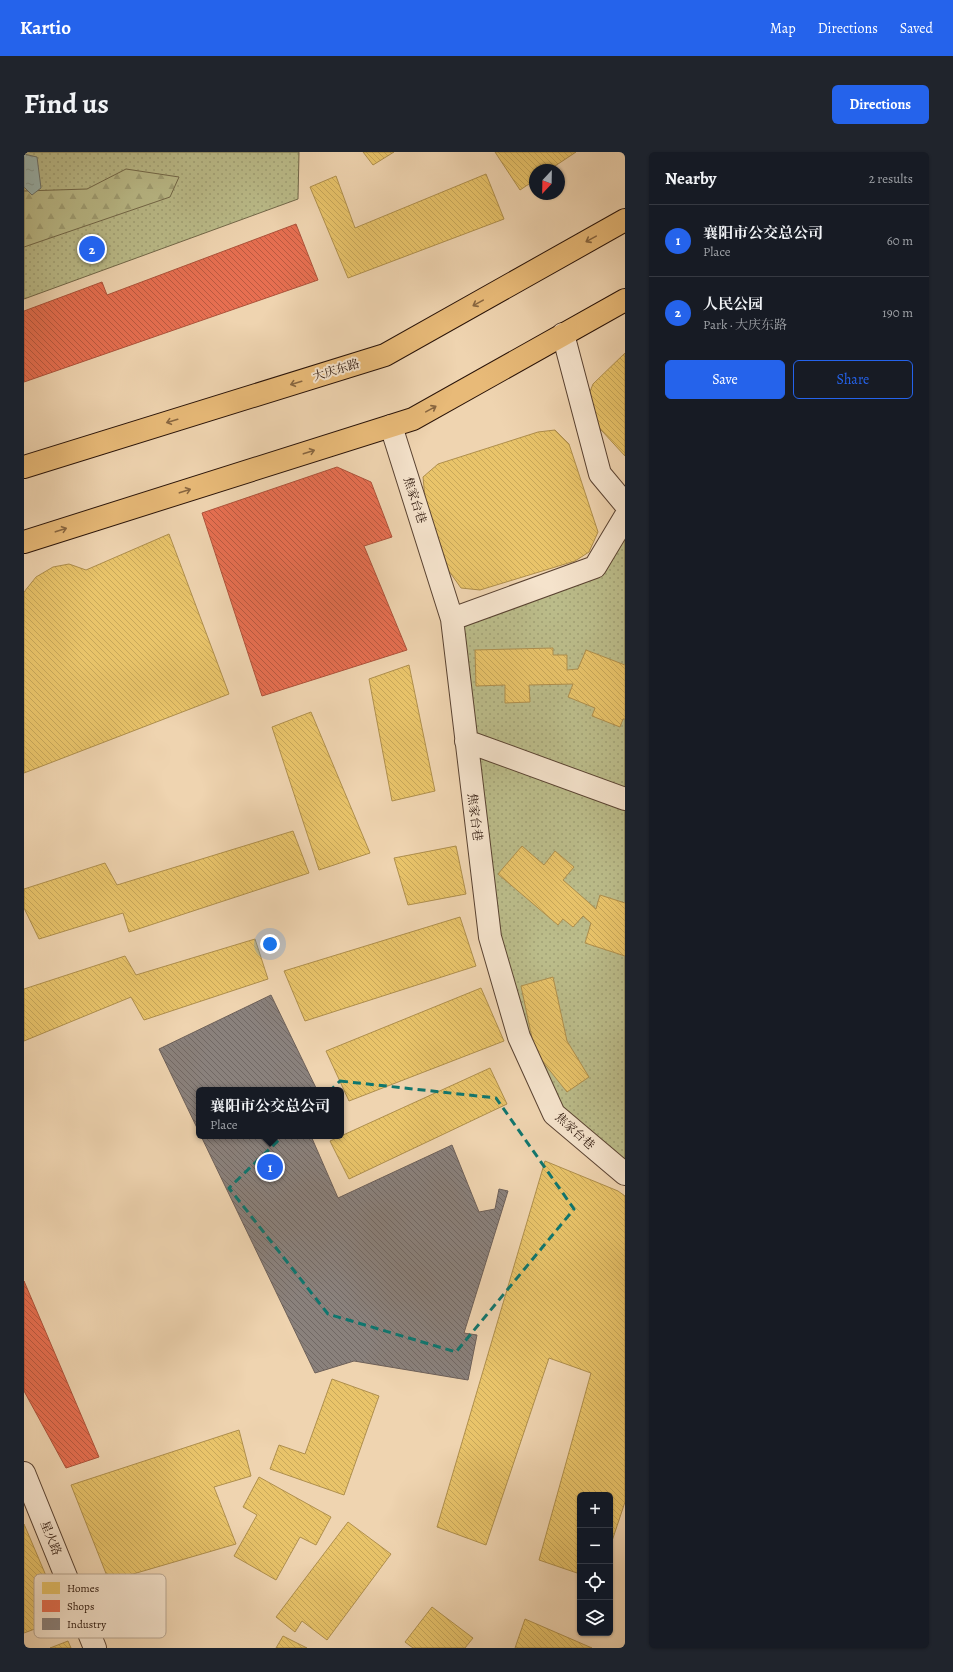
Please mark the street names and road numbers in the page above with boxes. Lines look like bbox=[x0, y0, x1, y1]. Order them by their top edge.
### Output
street label: 大庆东路 bbox=[311, 355, 361, 385]
street label: 焦家台巷 bbox=[400, 475, 430, 525]
street label: 焦家台巷 bbox=[464, 792, 486, 842]
street label: 焦家台巷 bbox=[552, 1109, 598, 1153]
street label: 星火路 bbox=[37, 1518, 65, 1558]

